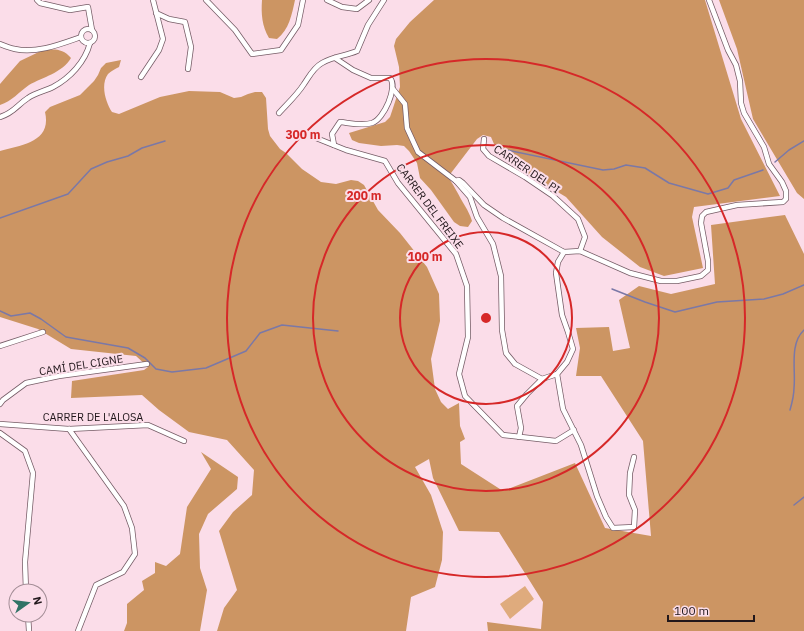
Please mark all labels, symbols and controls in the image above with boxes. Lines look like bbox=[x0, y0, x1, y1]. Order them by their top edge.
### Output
text: 300 m bbox=[285, 127, 321, 142]
street label: CARRER DEL PI bbox=[491, 142, 563, 196]
street label: CARRER DEL FREIXE bbox=[393, 161, 467, 251]
text: 200 m bbox=[346, 188, 382, 203]
text: 100 m bbox=[407, 249, 443, 264]
centre of rings bbox=[479, 311, 493, 325]
street label: CAMÍ DEL CIGNE bbox=[38, 351, 124, 379]
street label: CARRER DE L'ALOSA bbox=[43, 410, 143, 424]
north arrow bbox=[8, 583, 48, 623]
text: N bbox=[30, 595, 45, 606]
scale bar bbox=[668, 597, 754, 623]
text: 100 m bbox=[674, 603, 709, 618]

